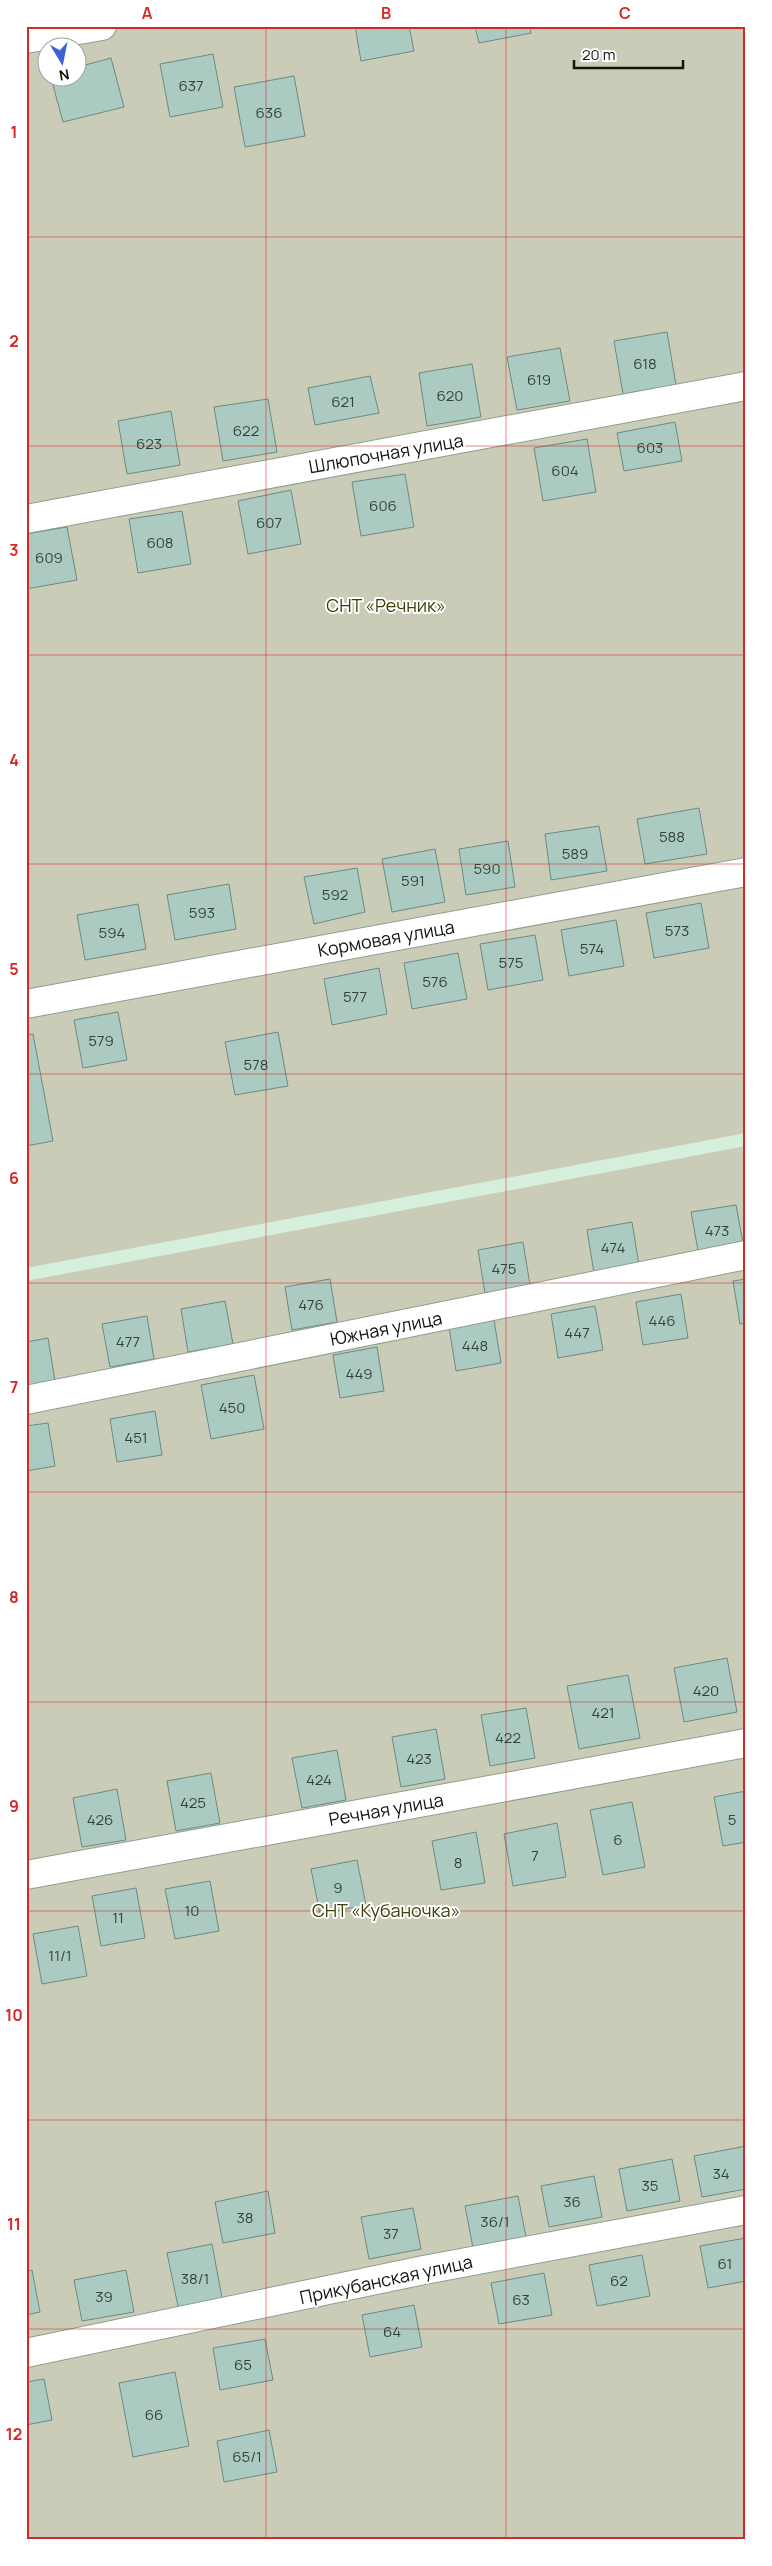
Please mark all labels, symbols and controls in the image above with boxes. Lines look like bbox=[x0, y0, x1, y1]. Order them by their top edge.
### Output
text: A bbox=[142, 2, 153, 24]
text: B bbox=[381, 2, 391, 24]
text: C bbox=[619, 2, 631, 24]
north arrow bbox=[38, 38, 88, 88]
scale bar bbox=[574, 38, 683, 70]
text: 20 m bbox=[582, 44, 615, 65]
text: N bbox=[58, 65, 71, 86]
house number: 637 bbox=[178, 75, 204, 96]
house number: 636 bbox=[256, 102, 282, 123]
text: 1 bbox=[10, 121, 18, 143]
text: 2 bbox=[9, 330, 19, 352]
house number: 618 bbox=[633, 353, 657, 374]
house number: 619 bbox=[527, 369, 551, 390]
house number: 620 bbox=[436, 385, 464, 406]
house number: 621 bbox=[331, 391, 355, 412]
house number: 622 bbox=[233, 420, 259, 441]
street label: Шлюпочная улица bbox=[307, 428, 465, 478]
house number: 623 bbox=[136, 433, 162, 454]
house number: 603 bbox=[637, 437, 663, 458]
house number: 604 bbox=[551, 460, 579, 481]
house number: 606 bbox=[369, 495, 397, 516]
house number: 607 bbox=[256, 512, 282, 533]
house number: 608 bbox=[146, 532, 174, 553]
text: 3 bbox=[9, 539, 19, 561]
house number: 609 bbox=[35, 547, 63, 568]
park label: СНТ «Речник» bbox=[326, 593, 446, 617]
text: 4 bbox=[9, 749, 19, 771]
house number: 588 bbox=[659, 826, 685, 847]
house number: 589 bbox=[562, 843, 588, 864]
house number: 590 bbox=[473, 858, 501, 879]
house number: 591 bbox=[401, 870, 425, 891]
house number: 592 bbox=[322, 884, 348, 905]
house number: 593 bbox=[189, 902, 215, 923]
street label: Кормовая улица bbox=[316, 914, 456, 962]
house number: 573 bbox=[665, 920, 689, 941]
house number: 594 bbox=[99, 922, 126, 943]
house number: 574 bbox=[580, 938, 604, 959]
house number: 575 bbox=[499, 952, 523, 973]
text: 5 bbox=[9, 958, 19, 980]
house number: 576 bbox=[422, 971, 448, 992]
house number: 577 bbox=[343, 986, 367, 1007]
house number: 579 bbox=[88, 1030, 114, 1051]
house number: 578 bbox=[244, 1054, 268, 1075]
text: 6 bbox=[9, 1167, 19, 1189]
house number: 473 bbox=[705, 1220, 729, 1241]
house number: 474 bbox=[601, 1237, 625, 1258]
house number: 475 bbox=[491, 1258, 517, 1279]
house number: 476 bbox=[298, 1294, 324, 1315]
street label: Южная улица bbox=[328, 1305, 444, 1351]
house number: 446 bbox=[648, 1310, 676, 1331]
house number: 447 bbox=[564, 1322, 590, 1343]
house number: 477 bbox=[116, 1331, 140, 1352]
house number: 448 bbox=[462, 1335, 488, 1356]
house number: 449 bbox=[346, 1363, 373, 1384]
text: 7 bbox=[10, 1376, 18, 1398]
house number: 450 bbox=[219, 1397, 245, 1418]
house number: 451 bbox=[124, 1427, 148, 1448]
text: 8 bbox=[9, 1586, 19, 1608]
house number: 420 bbox=[693, 1680, 719, 1701]
house number: 421 bbox=[591, 1702, 615, 1723]
house number: 422 bbox=[495, 1727, 521, 1748]
house number: 423 bbox=[406, 1748, 432, 1769]
house number: 424 bbox=[306, 1769, 332, 1790]
street label: Речная улица bbox=[327, 1787, 445, 1831]
house number: 425 bbox=[180, 1792, 206, 1813]
text: 9 bbox=[9, 1795, 19, 1817]
house number: 426 bbox=[87, 1809, 113, 1830]
house number: 5 bbox=[728, 1809, 736, 1830]
house number: 6 bbox=[613, 1829, 623, 1850]
house number: 7 bbox=[531, 1845, 539, 1866]
house number: 8 bbox=[454, 1852, 462, 1873]
house number: 9 bbox=[333, 1877, 343, 1898]
park label: СНТ «Кубаночка» bbox=[312, 1898, 460, 1922]
house number: 10 bbox=[185, 1900, 200, 1921]
house number: 11 bbox=[112, 1907, 124, 1928]
house number: 11/1 bbox=[48, 1945, 72, 1966]
text: 10 bbox=[5, 2004, 23, 2026]
house number: 34 bbox=[712, 2163, 730, 2184]
house number: 35 bbox=[642, 2175, 658, 2196]
house number: 36 bbox=[563, 2191, 581, 2212]
house number: 38 bbox=[236, 2207, 254, 2228]
house number: 36/1 bbox=[480, 2211, 510, 2232]
text: 11 bbox=[7, 2213, 21, 2235]
house number: 37 bbox=[383, 2223, 399, 2244]
street label: Прикубанская улица bbox=[297, 2249, 475, 2309]
house number: 61 bbox=[718, 2253, 732, 2274]
house number: 38/1 bbox=[181, 2268, 209, 2289]
house number: 62 bbox=[610, 2270, 628, 2291]
house number: 39 bbox=[95, 2286, 113, 2307]
house number: 63 bbox=[512, 2289, 530, 2310]
house number: 64 bbox=[383, 2321, 401, 2342]
house number: 65 bbox=[234, 2354, 252, 2375]
house number: 66 bbox=[145, 2404, 163, 2425]
text: 12 bbox=[6, 2423, 22, 2445]
house number: 65/1 bbox=[232, 2446, 262, 2467]

